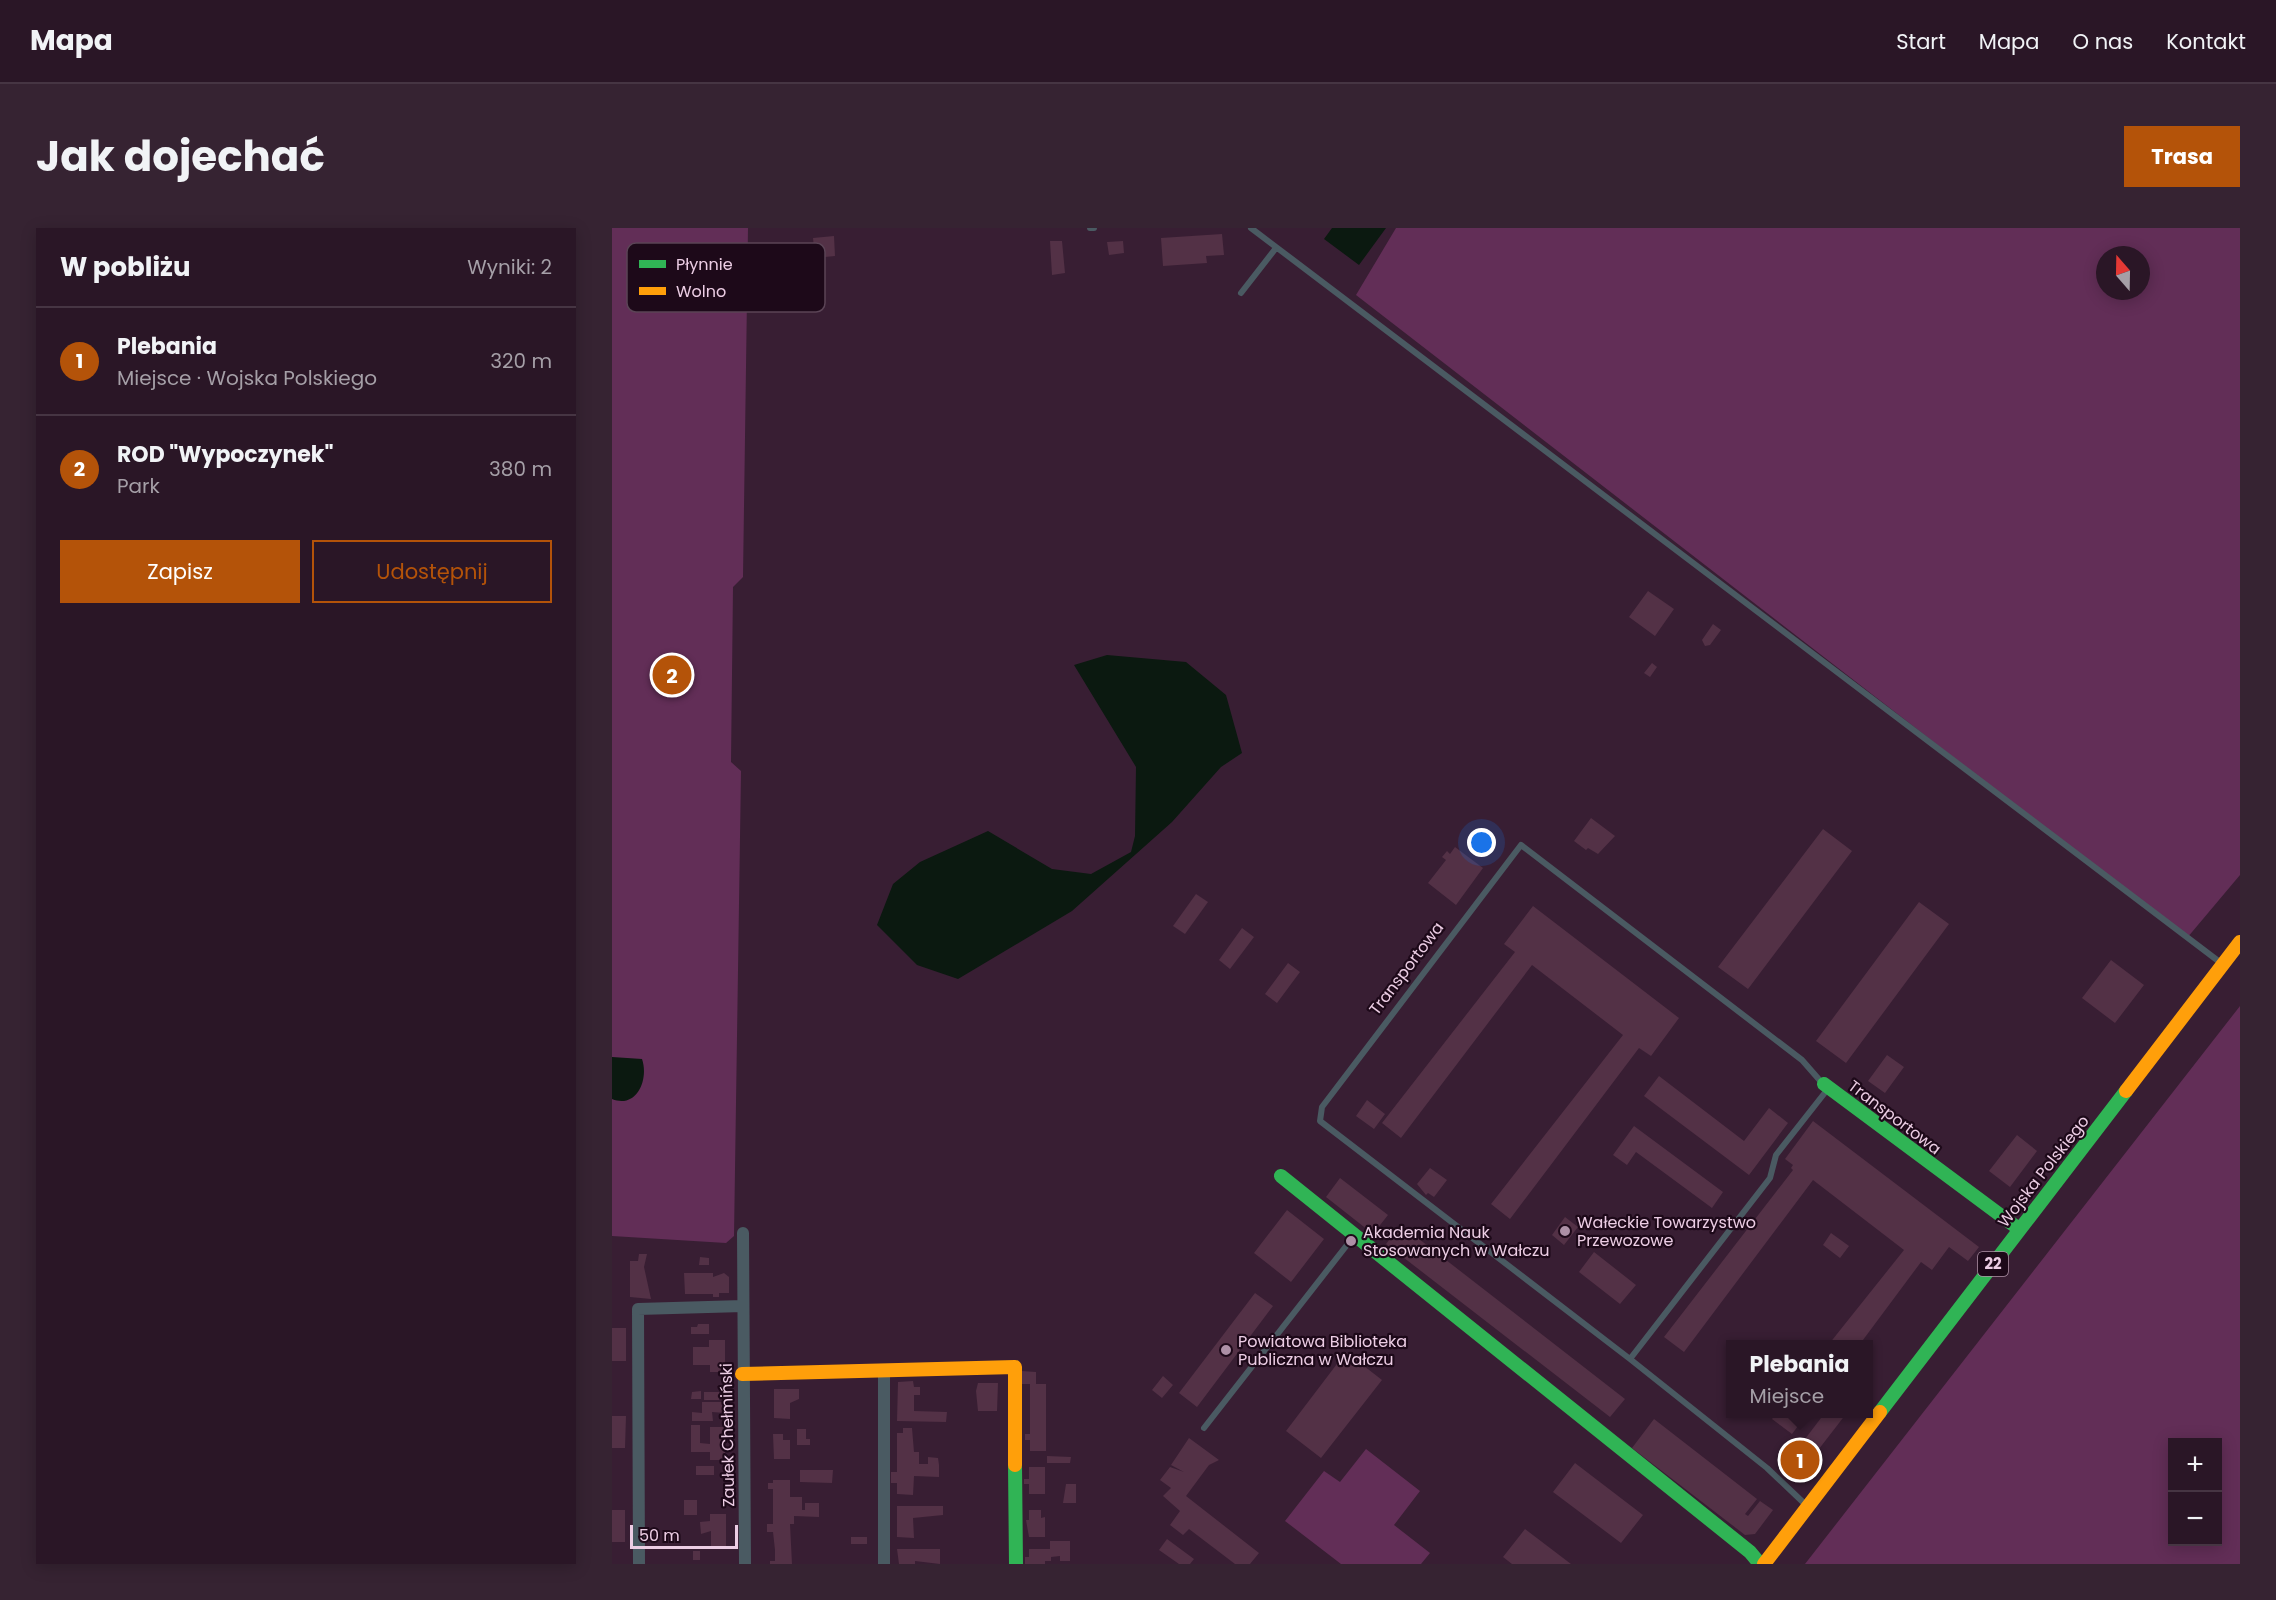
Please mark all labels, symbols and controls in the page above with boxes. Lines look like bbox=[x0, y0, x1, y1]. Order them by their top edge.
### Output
text: Mapa bbox=[30, 21, 113, 60]
text: Start bbox=[1896, 27, 1946, 56]
text: Mapa bbox=[1979, 27, 2040, 56]
text: O nas bbox=[2073, 27, 2133, 56]
text: Kontakt bbox=[2166, 27, 2246, 56]
button: Trasa bbox=[2124, 126, 2240, 187]
text: Jak dojechać bbox=[36, 127, 325, 186]
legend bbox=[627, 243, 825, 312]
north arrow bbox=[2096, 246, 2150, 300]
text: W pobliżu bbox=[60, 249, 191, 285]
text: Wyniki: 2 bbox=[467, 253, 552, 281]
text: Płynnie bbox=[676, 253, 733, 276]
text: Wolno bbox=[676, 280, 726, 303]
text: Plebania bbox=[117, 331, 217, 362]
text: 1 bbox=[76, 347, 83, 375]
text: 320 m bbox=[490, 347, 552, 375]
text: Miejsce · Wojska Polskiego bbox=[117, 364, 377, 392]
text: ROD "Wypoczynek" bbox=[117, 439, 333, 470]
text: 2 bbox=[74, 455, 85, 483]
text: 380 m bbox=[489, 455, 552, 483]
text: Park bbox=[117, 472, 160, 500]
button: Zapisz bbox=[60, 540, 300, 603]
button: Udostępnij bbox=[312, 540, 552, 603]
pin: 2 bbox=[652, 652, 692, 698]
your location bbox=[1467, 828, 1496, 857]
street label: Transportowa bbox=[1364, 917, 1449, 1020]
street label: Transportowa bbox=[1843, 1075, 1946, 1160]
street label: Wojska Polskiego bbox=[1992, 1110, 2094, 1232]
place label: Wałeckie Towarzystwo Przewozowe bbox=[1577, 1211, 1756, 1252]
place label: Akademia Nauk Stosowanych w Wałczu bbox=[1363, 1221, 1550, 1262]
marker: Wałeckie Towarzystwo Przewozowe bbox=[1558, 1224, 1572, 1238]
marker: Akademia Nauk Stosowanych w Wałczu bbox=[1344, 1234, 1358, 1248]
road number: 22 bbox=[1978, 1252, 2008, 1276]
place label: Powiatowa Biblioteka Publiczna w Wałczu bbox=[1238, 1330, 1407, 1371]
popup bbox=[1726, 1340, 1873, 1418]
marker: Powiatowa Biblioteka Publiczna w Wałczu bbox=[1219, 1343, 1233, 1357]
text: Plebania bbox=[1750, 1349, 1849, 1380]
street label: Zaułek Chełmiński bbox=[715, 1363, 740, 1507]
text: Miejsce bbox=[1750, 1382, 1824, 1410]
pin: 1 bbox=[1780, 1438, 1820, 1482]
map controls bbox=[2168, 1438, 2222, 1546]
button: + bbox=[2168, 1438, 2222, 1492]
button: − bbox=[2168, 1492, 2222, 1546]
scale bar bbox=[630, 1522, 738, 1550]
text: 50 m bbox=[639, 1524, 680, 1547]

